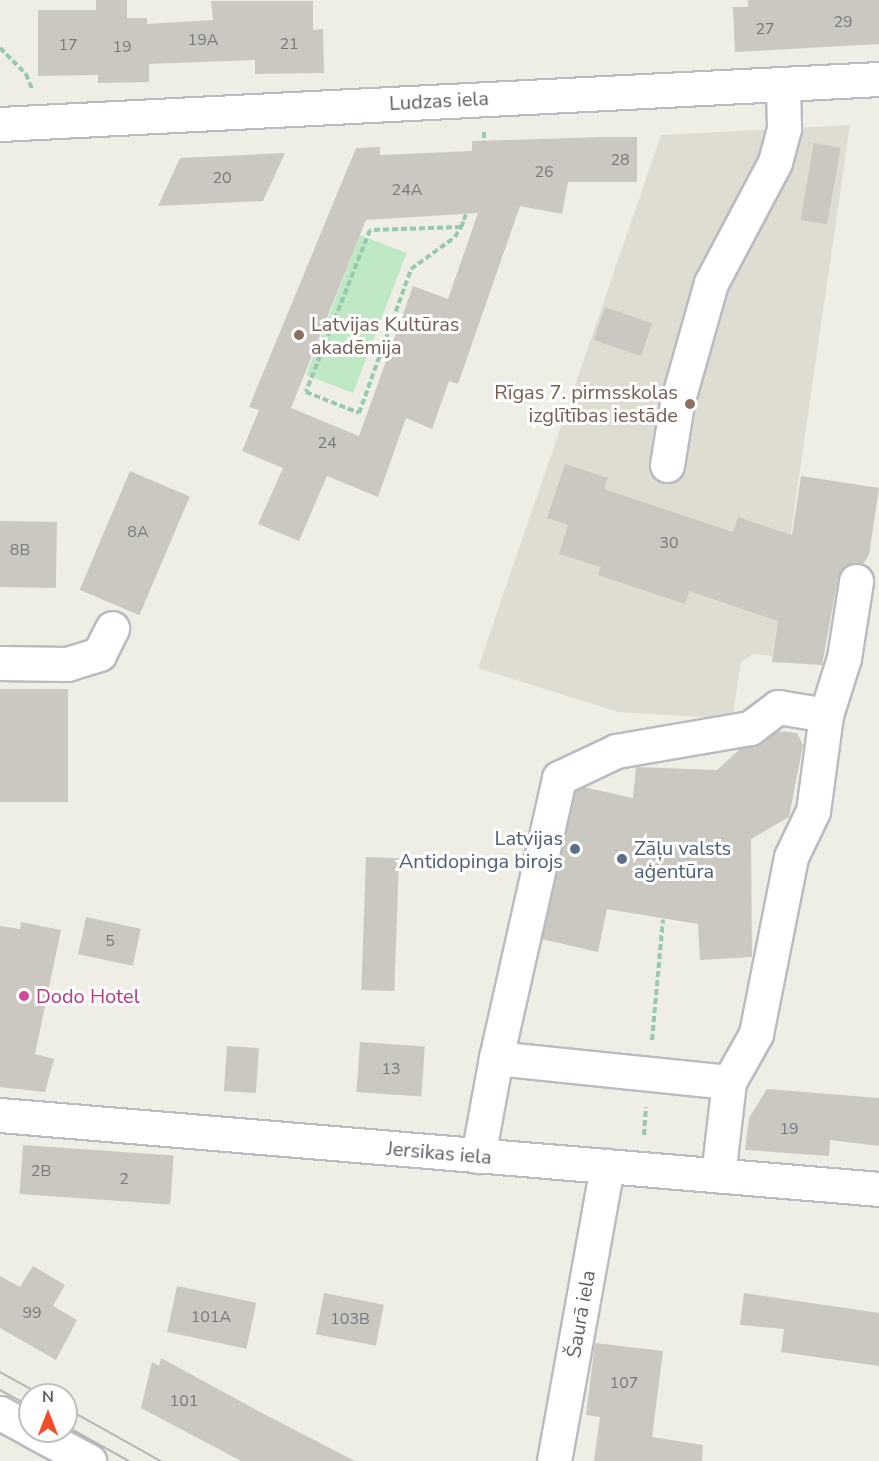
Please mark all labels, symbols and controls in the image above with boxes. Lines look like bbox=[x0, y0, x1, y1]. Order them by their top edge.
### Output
house number: 29 bbox=[833, 12, 853, 32]
house number: 27 bbox=[755, 19, 775, 39]
house number: 19A bbox=[188, 30, 218, 50]
house number: 21 bbox=[279, 34, 299, 54]
house number: 17 bbox=[58, 35, 78, 55]
house number: 19 bbox=[112, 37, 132, 57]
street label: Ludzas iela bbox=[389, 86, 489, 116]
house number: 28 bbox=[610, 150, 630, 170]
house number: 26 bbox=[534, 162, 554, 182]
house number: 20 bbox=[212, 168, 232, 188]
house number: 24A bbox=[392, 180, 422, 200]
place label: Latvijas Kultūras akadēmija bbox=[311, 312, 459, 359]
marker: Latvijas Kultūras akadēmija bbox=[292, 328, 306, 342]
place label: Rīgas 7. pirmsskolas izglītības iestāde bbox=[494, 380, 678, 427]
marker: Rīgas 7. pirmsskolas izglītības iestāde bbox=[683, 397, 697, 411]
house number: 24 bbox=[317, 433, 337, 453]
house number: 8A bbox=[127, 522, 149, 542]
house number: 30 bbox=[659, 533, 679, 553]
house number: 8B bbox=[10, 540, 30, 560]
place label: Latvijas Antidopinga birojs bbox=[399, 826, 563, 873]
place label: Zāļu valsts aģentūra bbox=[634, 836, 731, 883]
marker: Latvijas Antidopinga birojs bbox=[568, 842, 582, 856]
marker: Zāļu valsts aģentūra bbox=[615, 852, 629, 866]
house number: 5 bbox=[105, 931, 115, 951]
place label: Dodo Hotel bbox=[36, 984, 140, 1008]
marker: Dodo Hotel bbox=[17, 989, 31, 1003]
house number: 13 bbox=[381, 1059, 401, 1079]
house number: 19 bbox=[779, 1119, 799, 1139]
street label: Jersikas iela bbox=[385, 1136, 493, 1170]
house number: 2B bbox=[31, 1161, 51, 1181]
house number: 2 bbox=[119, 1169, 129, 1189]
street label: Šaurā iela bbox=[561, 1268, 601, 1360]
house number: 99 bbox=[22, 1303, 42, 1323]
house number: 101A bbox=[191, 1307, 231, 1327]
house number: 103B bbox=[330, 1309, 370, 1329]
house number: 107 bbox=[610, 1373, 638, 1393]
north arrow bbox=[18, 1383, 78, 1443]
text: N bbox=[42, 1386, 54, 1408]
house number: 101 bbox=[170, 1391, 198, 1411]

